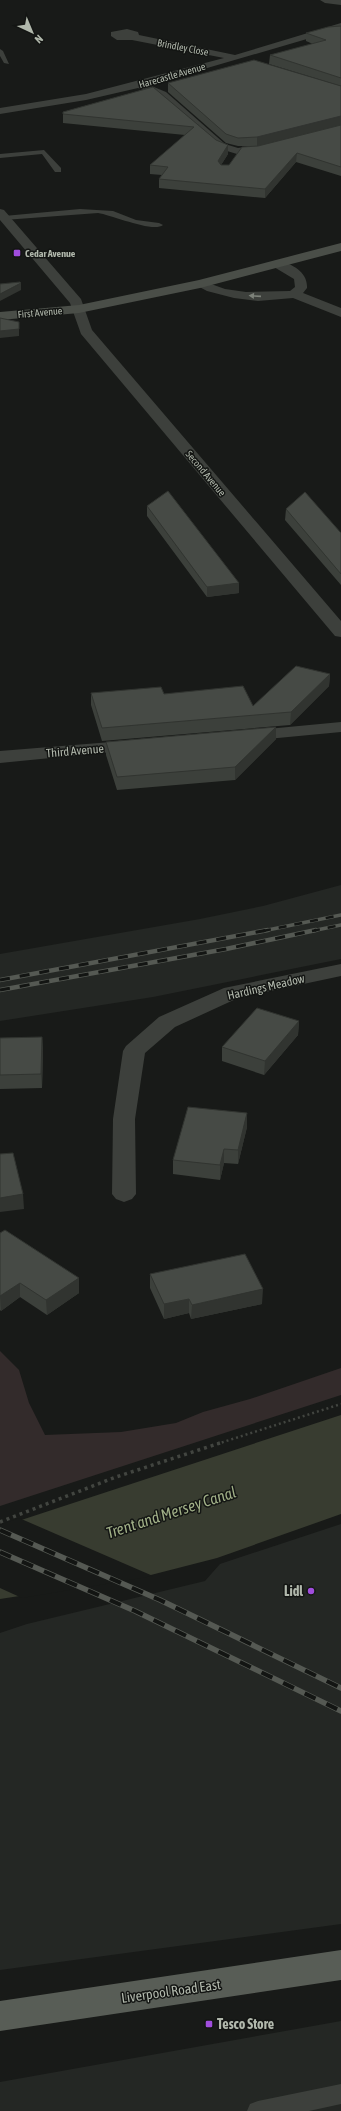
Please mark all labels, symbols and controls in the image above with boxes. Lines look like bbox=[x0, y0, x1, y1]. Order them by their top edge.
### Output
north arrow bbox=[12, 12, 52, 52]
text: N bbox=[32, 33, 45, 46]
street label: Brindley Close bbox=[156, 37, 210, 58]
street label: Harecastle Avenue bbox=[138, 61, 207, 90]
marker: Cedar Avenue bbox=[12, 248, 22, 258]
place label: Cedar Avenue bbox=[25, 248, 76, 259]
one-way arrow bbox=[249, 293, 261, 300]
street label: First Avenue bbox=[17, 305, 63, 320]
street label: Second Avenue bbox=[183, 448, 228, 499]
street label: Third Avenue bbox=[46, 742, 104, 760]
street label: Hardings Meadow bbox=[226, 971, 306, 1003]
water label: Trent and Mersey Canal bbox=[104, 1483, 238, 1542]
place label: Lidl bbox=[284, 1583, 303, 1599]
marker: Lidl bbox=[306, 1586, 316, 1596]
street label: Liverpool Road East bbox=[120, 1976, 222, 2006]
place label: Tesco Store bbox=[217, 2016, 274, 2032]
marker: Tesco Store bbox=[204, 2019, 214, 2029]

